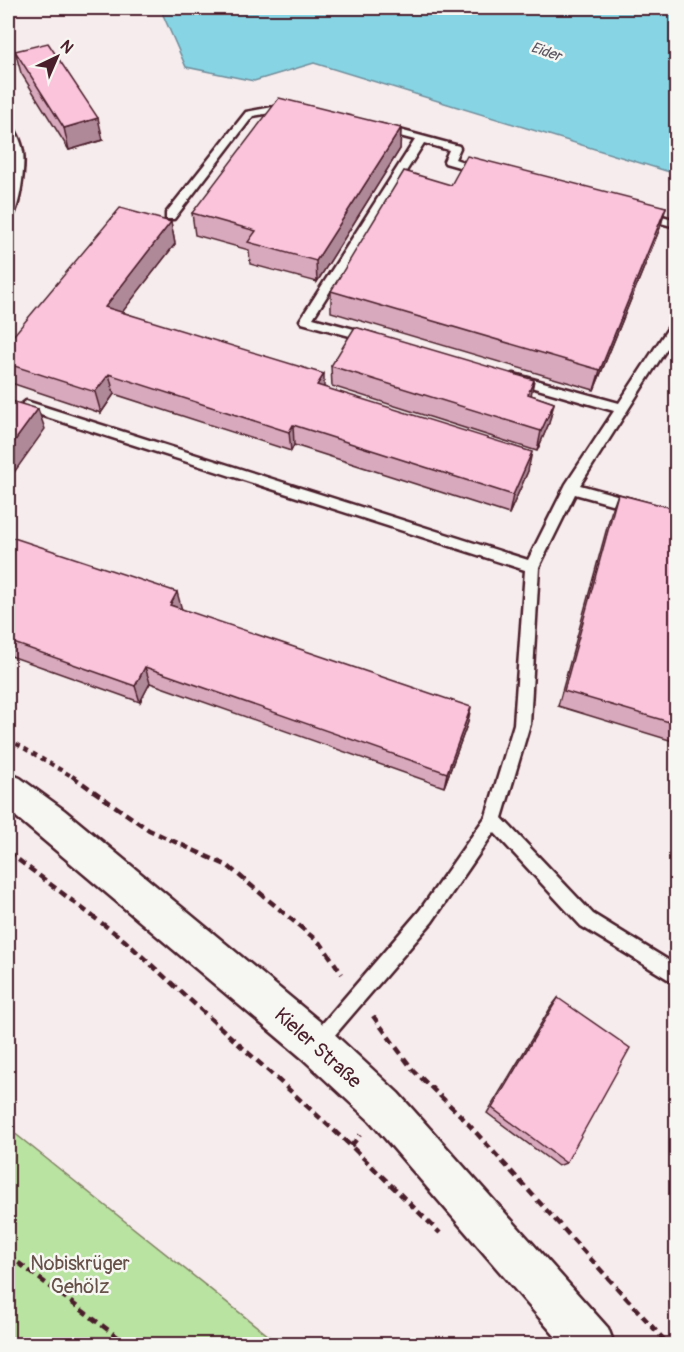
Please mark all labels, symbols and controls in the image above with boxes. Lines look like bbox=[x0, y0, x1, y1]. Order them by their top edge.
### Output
north arrow bbox=[27, 27, 87, 87]
text: N bbox=[56, 36, 78, 58]
water label: Eider bbox=[528, 38, 565, 67]
street label: Kieler Straße bbox=[269, 1002, 367, 1094]
park label: Nobiskrüger Gehölz bbox=[30, 1251, 130, 1299]

